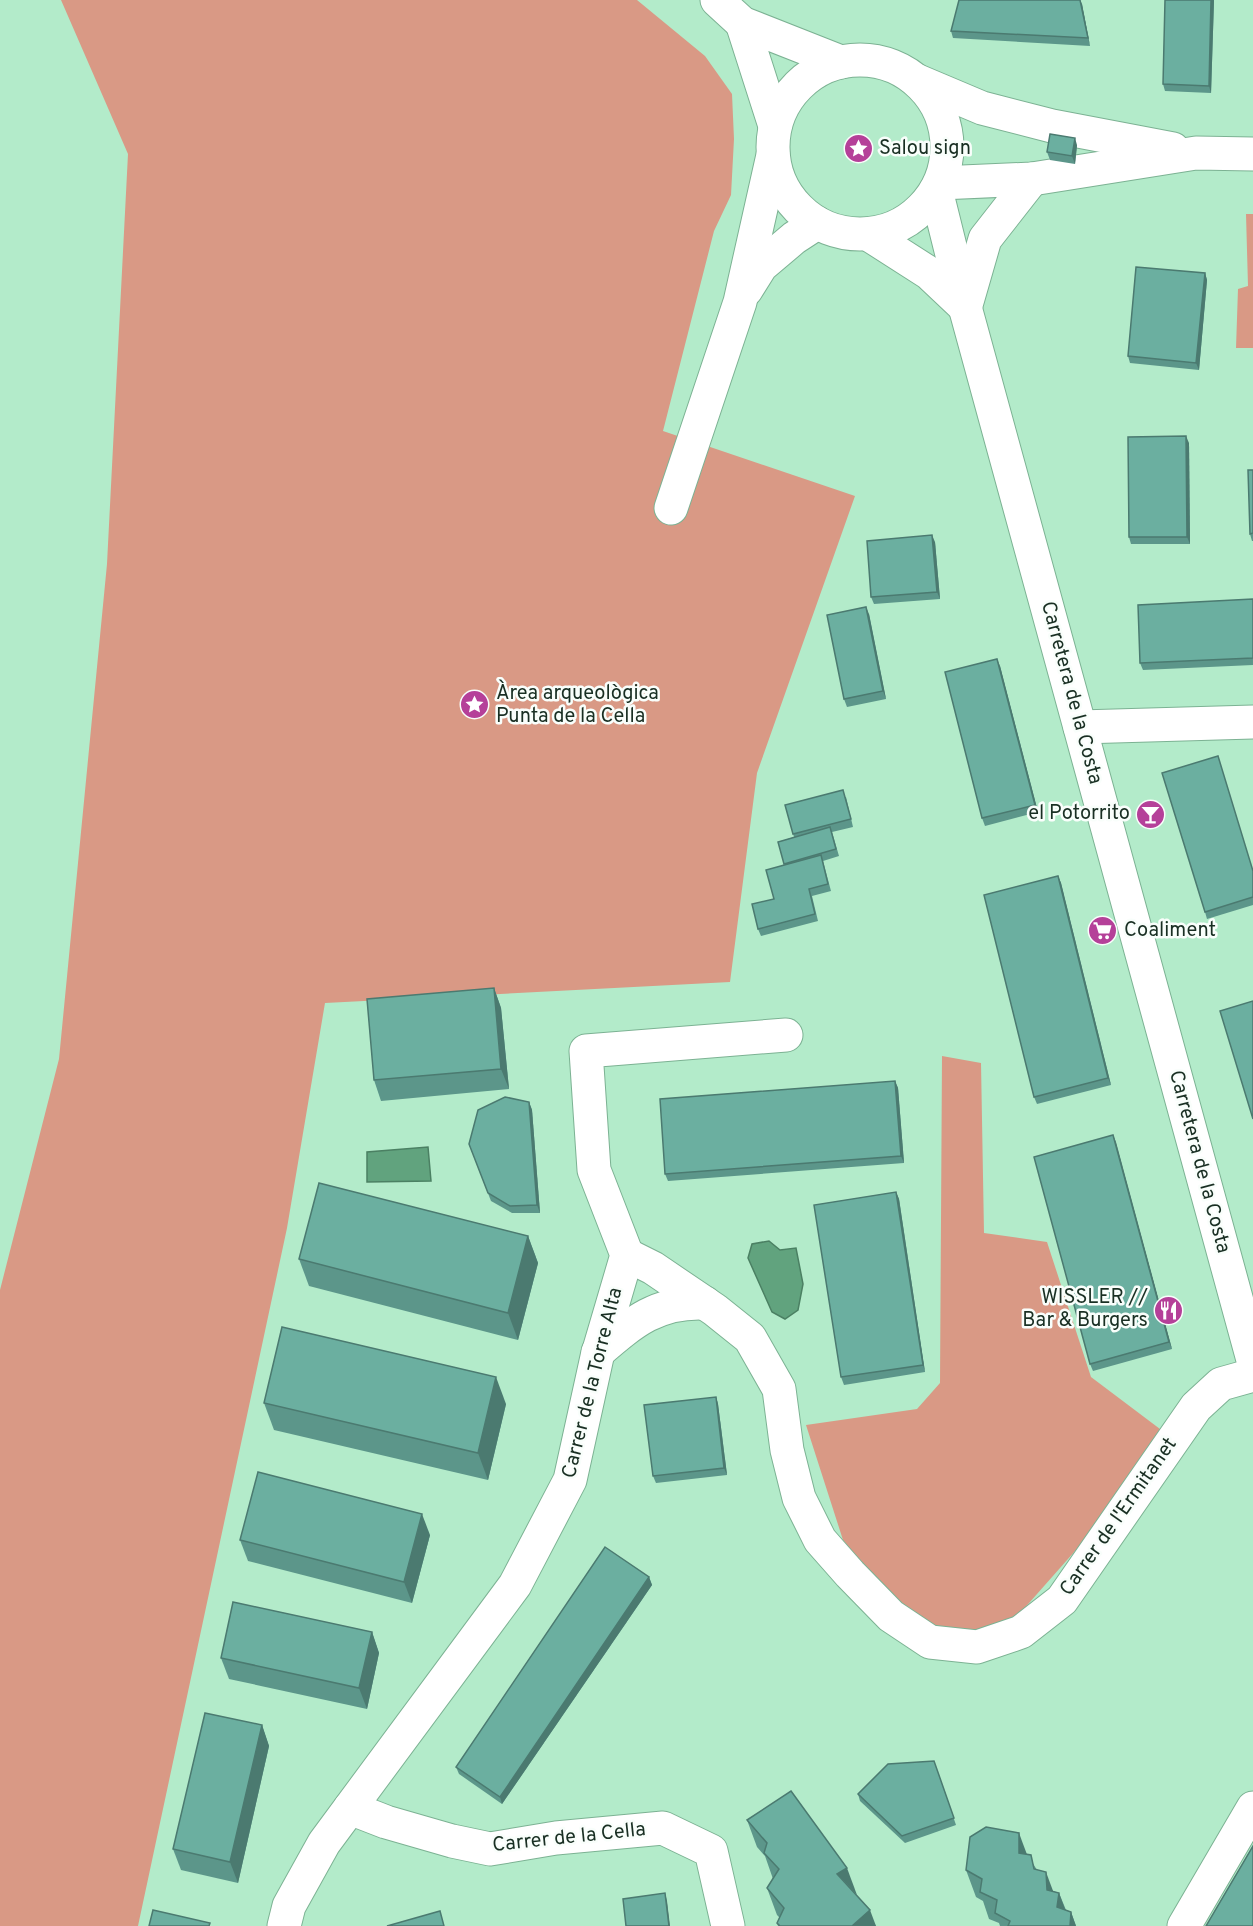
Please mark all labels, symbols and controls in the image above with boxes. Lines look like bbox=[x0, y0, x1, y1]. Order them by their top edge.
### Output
place icon: Salou sign bbox=[842, 133, 874, 165]
place label: Salou sign bbox=[879, 136, 971, 162]
street label: Carretera de la Costa bbox=[1034, 599, 1108, 787]
place label: Àrea arqueològica Punta de la Cella bbox=[496, 679, 659, 730]
place icon: Àrea arqueològica Punta de la Cella bbox=[459, 689, 491, 721]
bar icon: el Potorrito bbox=[1135, 798, 1167, 830]
place label: el Potorrito bbox=[1028, 801, 1130, 827]
supermarket icon: Coaliment bbox=[1087, 915, 1119, 947]
place label: Coaliment bbox=[1124, 918, 1216, 944]
street label: Carretera de la Costa bbox=[1162, 1068, 1236, 1256]
street label: Carrer de la Torre Alta bbox=[557, 1285, 629, 1481]
place label: WISSLER // Bar & Burgers bbox=[1022, 1285, 1148, 1334]
restaurant icon: WISSLER // Bar & Burgers bbox=[1153, 1294, 1185, 1326]
street label: Carrer de l'Ermitanet bbox=[1055, 1433, 1183, 1601]
street label: Carrer de la Cella bbox=[491, 1817, 647, 1859]

